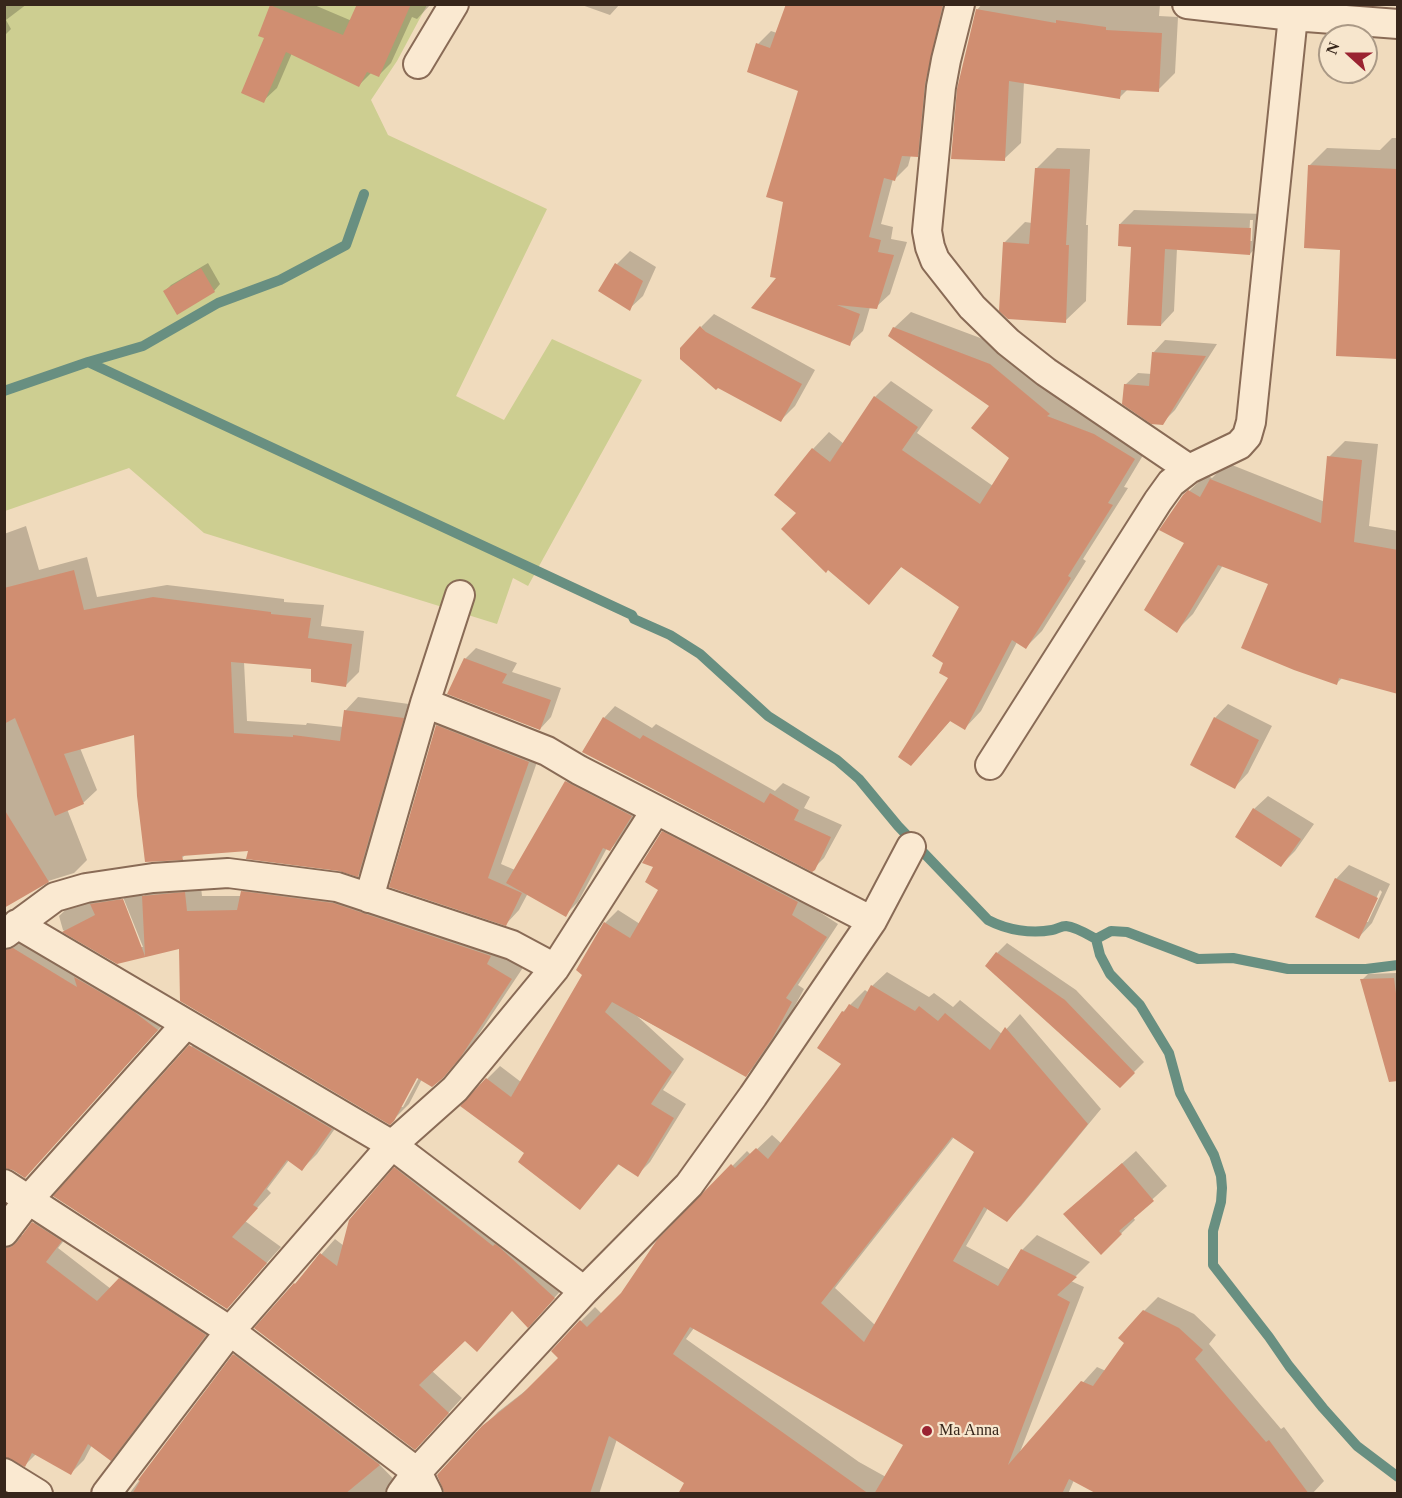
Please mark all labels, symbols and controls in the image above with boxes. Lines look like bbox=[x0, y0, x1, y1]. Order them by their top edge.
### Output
north arrow bbox=[1318, 24, 1378, 84]
text: N bbox=[1323, 40, 1343, 57]
place label: Ma Anna bbox=[939, 1421, 999, 1441]
marker: Ma Anna bbox=[920, 1424, 934, 1438]

